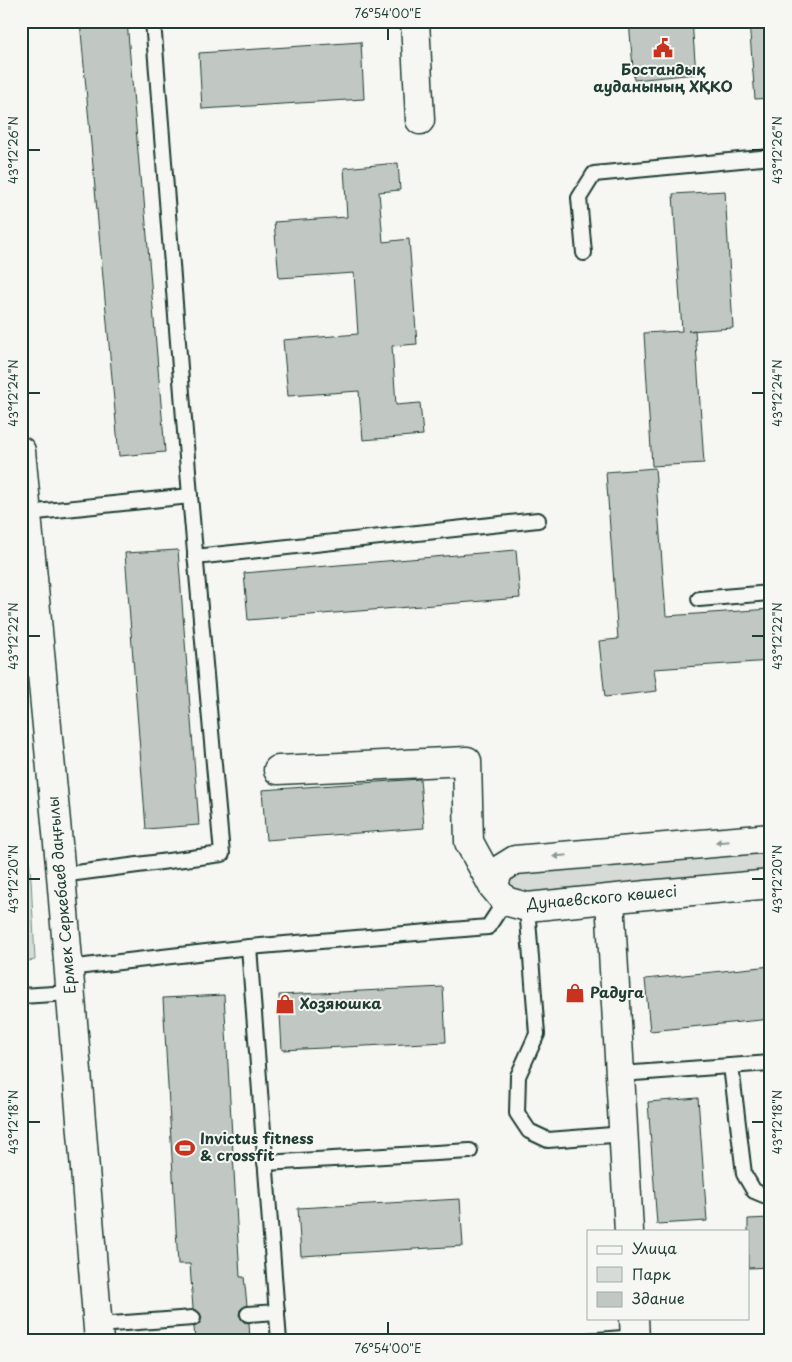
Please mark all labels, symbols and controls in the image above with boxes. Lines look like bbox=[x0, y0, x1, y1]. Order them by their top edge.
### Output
text: 76°54'00"E bbox=[355, 4, 421, 22]
public building icon: Бостандық ауданының ХҚКО bbox=[652, 37, 674, 59]
place label: Бостандық ауданының ХҚКО bbox=[593, 57, 733, 97]
text: 43°12'26"N bbox=[4, 116, 22, 184]
text: 43°12'26"N bbox=[768, 116, 786, 184]
text: 43°12'24"N bbox=[4, 359, 22, 427]
text: 43°12'24"N bbox=[768, 359, 786, 427]
text: 43°12'22"N bbox=[4, 602, 22, 670]
text: 43°12'22"N bbox=[768, 602, 786, 670]
street label: Ермек Серкебаев даңғылы bbox=[40, 795, 81, 995]
one-way arrow bbox=[714, 838, 730, 846]
text: 43°12'20"N bbox=[4, 845, 22, 913]
text: 43°12'20"N bbox=[768, 845, 786, 913]
one-way arrow bbox=[552, 852, 568, 860]
street label: Дунаевского көшесі bbox=[525, 878, 678, 915]
place label: Радуга bbox=[590, 980, 644, 1003]
shop icon: Радуга bbox=[564, 982, 586, 1004]
place label: Хозяюшка bbox=[300, 991, 382, 1014]
shop icon: Хозяюшка bbox=[274, 993, 296, 1015]
text: 43°12'18"N bbox=[4, 1090, 22, 1154]
text: 43°12'18"N bbox=[768, 1090, 786, 1154]
place label: Invictus fitness & crossfit bbox=[200, 1126, 314, 1166]
sports icon: Invictus fitness & crossfit bbox=[174, 1137, 196, 1159]
legend bbox=[587, 1230, 750, 1320]
text: Улица bbox=[632, 1236, 677, 1259]
text: Парк bbox=[632, 1262, 671, 1285]
text: Здание bbox=[632, 1286, 685, 1309]
text: 76°54'00"E bbox=[355, 1339, 421, 1357]

